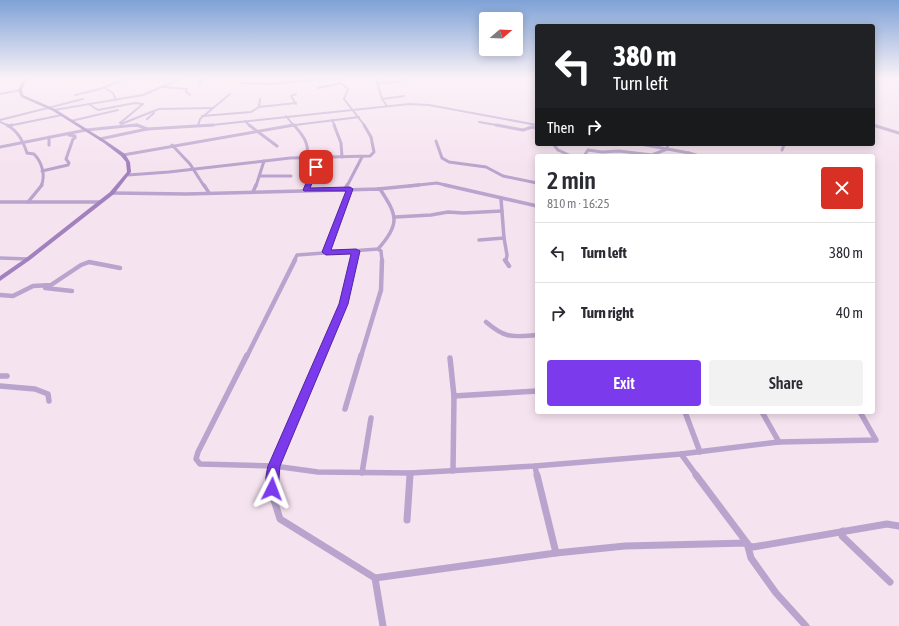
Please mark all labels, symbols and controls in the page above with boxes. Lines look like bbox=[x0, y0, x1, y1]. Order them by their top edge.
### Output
north arrow bbox=[479, 12, 523, 56]
map controls bbox=[479, 12, 523, 56]
icon: left bbox=[547, 40, 599, 92]
text: 380 m bbox=[613, 40, 676, 72]
text: Turn left bbox=[613, 73, 668, 94]
icon: right bbox=[583, 116, 605, 138]
text: Then bbox=[547, 119, 575, 136]
pin bbox=[299, 150, 333, 184]
icon: arrive bbox=[305, 156, 327, 178]
text: 2 min bbox=[547, 167, 596, 194]
button: close bbox=[821, 167, 863, 209]
text: 810 m · 16:25 bbox=[547, 196, 610, 211]
icon: left bbox=[547, 242, 569, 264]
text: Turn left bbox=[581, 244, 627, 261]
text: 380 m bbox=[829, 244, 863, 261]
icon: right bbox=[547, 302, 569, 324]
text: Turn right bbox=[581, 304, 634, 321]
text: 40 m bbox=[836, 304, 863, 321]
button: Exit bbox=[547, 360, 701, 406]
button: Share bbox=[709, 360, 863, 406]
position arrow bbox=[251, 468, 293, 510]

